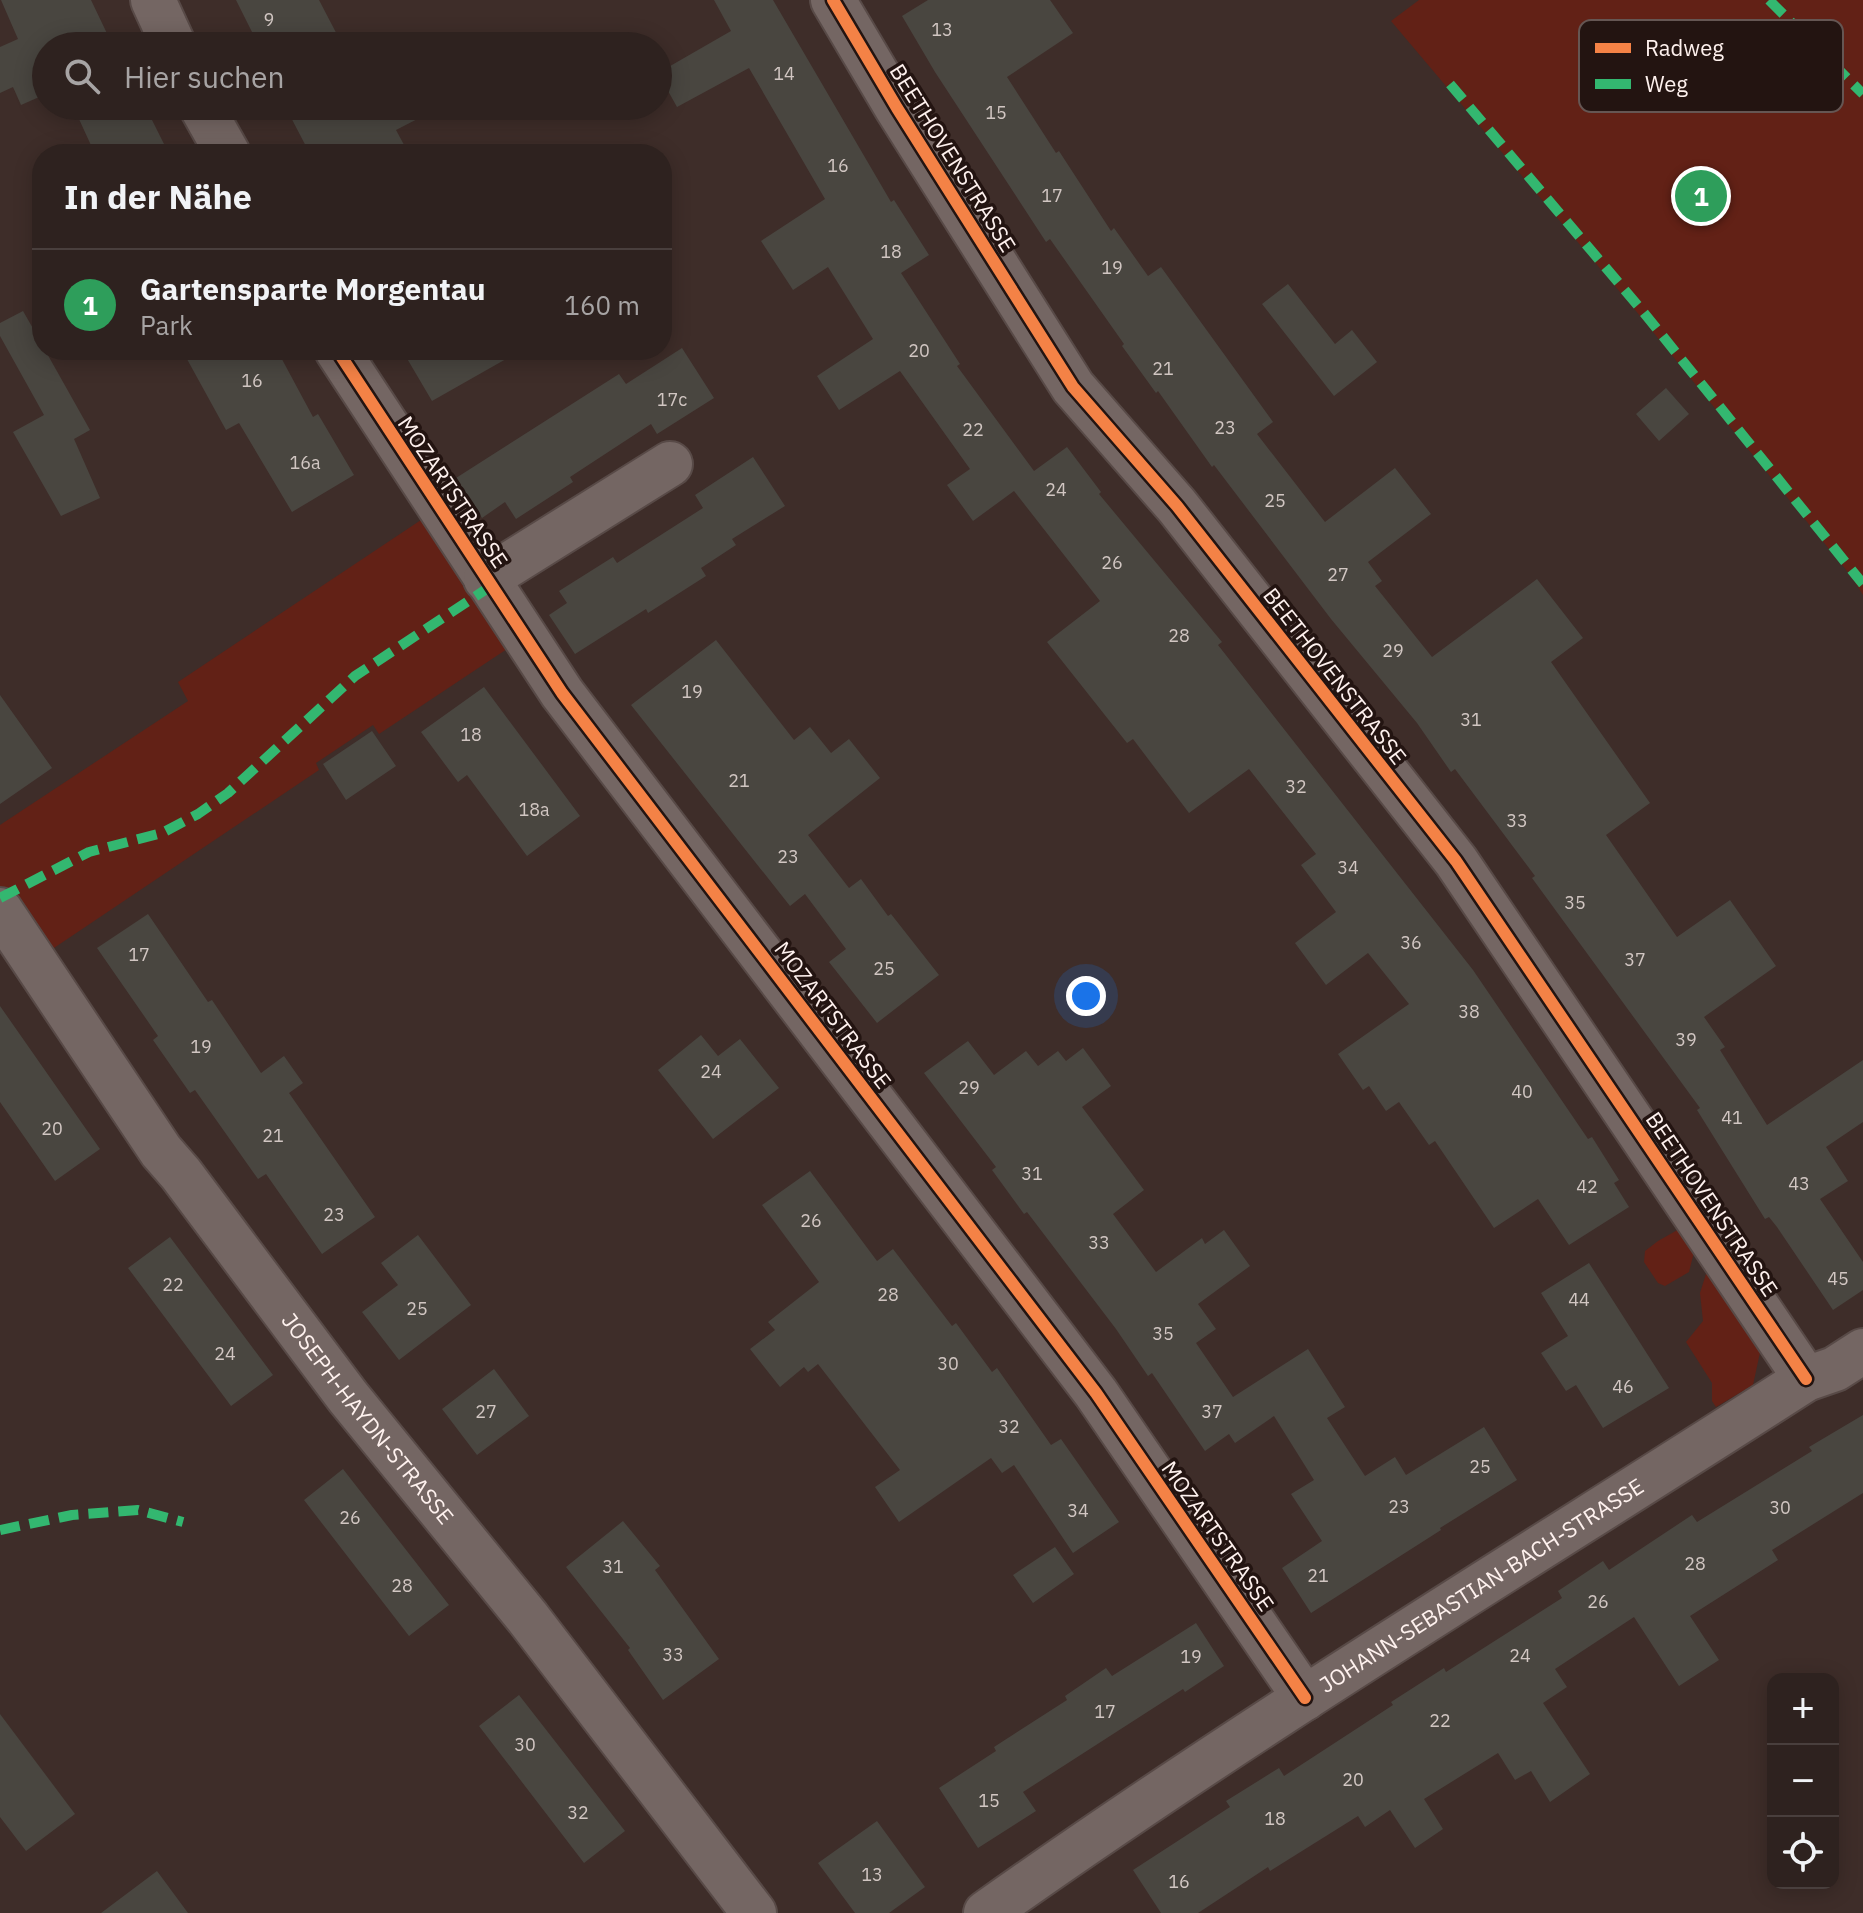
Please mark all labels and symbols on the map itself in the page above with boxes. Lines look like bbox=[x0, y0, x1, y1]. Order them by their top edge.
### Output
house number: 9 bbox=[264, 8, 274, 31]
house number: 13 bbox=[931, 18, 953, 41]
legend bbox=[1579, 20, 1843, 112]
text: Radweg bbox=[1645, 33, 1724, 62]
street label: BEETHOVENSTRASSE bbox=[884, 58, 1023, 257]
house number: 14 bbox=[773, 62, 795, 85]
text: Weg bbox=[1645, 69, 1688, 98]
house number: 15 bbox=[985, 101, 1007, 124]
house number: 16 bbox=[827, 154, 849, 177]
pin: 1 bbox=[1675, 166, 1727, 226]
house number: 17 bbox=[1041, 184, 1063, 207]
house number: 18 bbox=[880, 240, 902, 263]
house number: 19 bbox=[1101, 256, 1123, 279]
house number: 20 bbox=[908, 339, 930, 362]
house number: 21 bbox=[1152, 357, 1174, 380]
house number: 16 bbox=[241, 369, 263, 392]
house number: 17c bbox=[657, 388, 687, 411]
street label: MOZARTSTRASSE bbox=[392, 410, 515, 573]
house number: 23 bbox=[1214, 416, 1236, 439]
house number: 22 bbox=[962, 418, 984, 441]
house number: 16a bbox=[289, 451, 321, 474]
house number: 24 bbox=[1045, 478, 1067, 501]
house number: 25 bbox=[1264, 489, 1286, 512]
house number: 26 bbox=[1101, 551, 1123, 574]
house number: 27 bbox=[1327, 563, 1349, 586]
street label: BEETHOVENSTRASSE bbox=[1257, 581, 1414, 770]
house number: 28 bbox=[1168, 624, 1190, 647]
house number: 29 bbox=[1382, 639, 1404, 662]
house number: 19 bbox=[681, 680, 703, 703]
house number: 31 bbox=[1460, 708, 1482, 731]
house number: 18 bbox=[460, 723, 482, 746]
house number: 21 bbox=[728, 769, 750, 792]
house number: 32 bbox=[1285, 775, 1307, 798]
house number: 18a bbox=[518, 798, 550, 821]
house number: 33 bbox=[1506, 809, 1528, 832]
house number: 23 bbox=[777, 845, 799, 868]
house number: 34 bbox=[1337, 856, 1359, 879]
house number: 35 bbox=[1564, 891, 1586, 914]
house number: 36 bbox=[1400, 931, 1422, 954]
street label: MOZARTSTRASSE bbox=[768, 935, 898, 1094]
house number: 17 bbox=[128, 943, 150, 966]
house number: 37 bbox=[1624, 948, 1646, 971]
house number: 25 bbox=[873, 957, 895, 980]
your location bbox=[1066, 976, 1106, 1016]
house number: 38 bbox=[1458, 1000, 1480, 1023]
house number: 39 bbox=[1675, 1028, 1697, 1051]
house number: 19 bbox=[190, 1035, 212, 1058]
house number: 24 bbox=[700, 1060, 722, 1083]
house number: 29 bbox=[958, 1076, 980, 1099]
house number: 40 bbox=[1511, 1080, 1533, 1103]
street label: BEETHOVENSTRASSE bbox=[1640, 1106, 1785, 1302]
house number: 41 bbox=[1721, 1106, 1743, 1129]
house number: 20 bbox=[41, 1117, 63, 1140]
house number: 21 bbox=[262, 1124, 284, 1147]
house number: 31 bbox=[1021, 1162, 1043, 1185]
house number: 43 bbox=[1788, 1172, 1810, 1195]
house number: 42 bbox=[1576, 1175, 1598, 1198]
house number: 23 bbox=[323, 1203, 345, 1226]
house number: 26 bbox=[800, 1209, 822, 1232]
house number: 33 bbox=[1088, 1231, 1110, 1254]
house number: 45 bbox=[1827, 1267, 1849, 1290]
house number: 22 bbox=[162, 1273, 184, 1296]
house number: 28 bbox=[877, 1283, 899, 1306]
house number: 44 bbox=[1568, 1288, 1590, 1311]
house number: 25 bbox=[406, 1297, 428, 1320]
street label: JOSEPH-HAYDN-STRASSE bbox=[276, 1307, 461, 1530]
house number: 35 bbox=[1152, 1322, 1174, 1345]
house number: 24 bbox=[214, 1342, 236, 1365]
house number: 30 bbox=[937, 1352, 959, 1375]
house number: 46 bbox=[1612, 1375, 1634, 1398]
house number: 27 bbox=[475, 1400, 497, 1423]
house number: 37 bbox=[1201, 1400, 1223, 1423]
house number: 32 bbox=[998, 1415, 1020, 1438]
street label: MOZARTSTRASSE bbox=[1156, 1455, 1281, 1617]
house number: 25 bbox=[1469, 1455, 1491, 1478]
street label: JOHANN-SEBASTIAN-BACH-STRASSE bbox=[1313, 1471, 1649, 1699]
house number: 23 bbox=[1388, 1495, 1410, 1518]
house number: 30 bbox=[1769, 1496, 1791, 1519]
house number: 34 bbox=[1067, 1499, 1089, 1522]
house number: 26 bbox=[339, 1506, 361, 1529]
house number: 28 bbox=[1684, 1552, 1706, 1575]
house number: 31 bbox=[602, 1555, 624, 1578]
house number: 21 bbox=[1307, 1564, 1329, 1587]
house number: 28 bbox=[391, 1574, 413, 1597]
house number: 26 bbox=[1587, 1590, 1609, 1613]
house number: 33 bbox=[662, 1643, 684, 1666]
house number: 24 bbox=[1509, 1644, 1531, 1667]
house number: 19 bbox=[1180, 1645, 1202, 1668]
house number: 17 bbox=[1094, 1700, 1116, 1723]
house number: 22 bbox=[1429, 1709, 1451, 1732]
house number: 30 bbox=[514, 1733, 536, 1756]
house number: 20 bbox=[1342, 1768, 1364, 1791]
house number: 15 bbox=[978, 1789, 1000, 1812]
house number: 32 bbox=[567, 1801, 589, 1824]
house number: 18 bbox=[1264, 1807, 1286, 1830]
house number: 13 bbox=[861, 1863, 883, 1886]
house number: 16 bbox=[1168, 1870, 1190, 1893]

